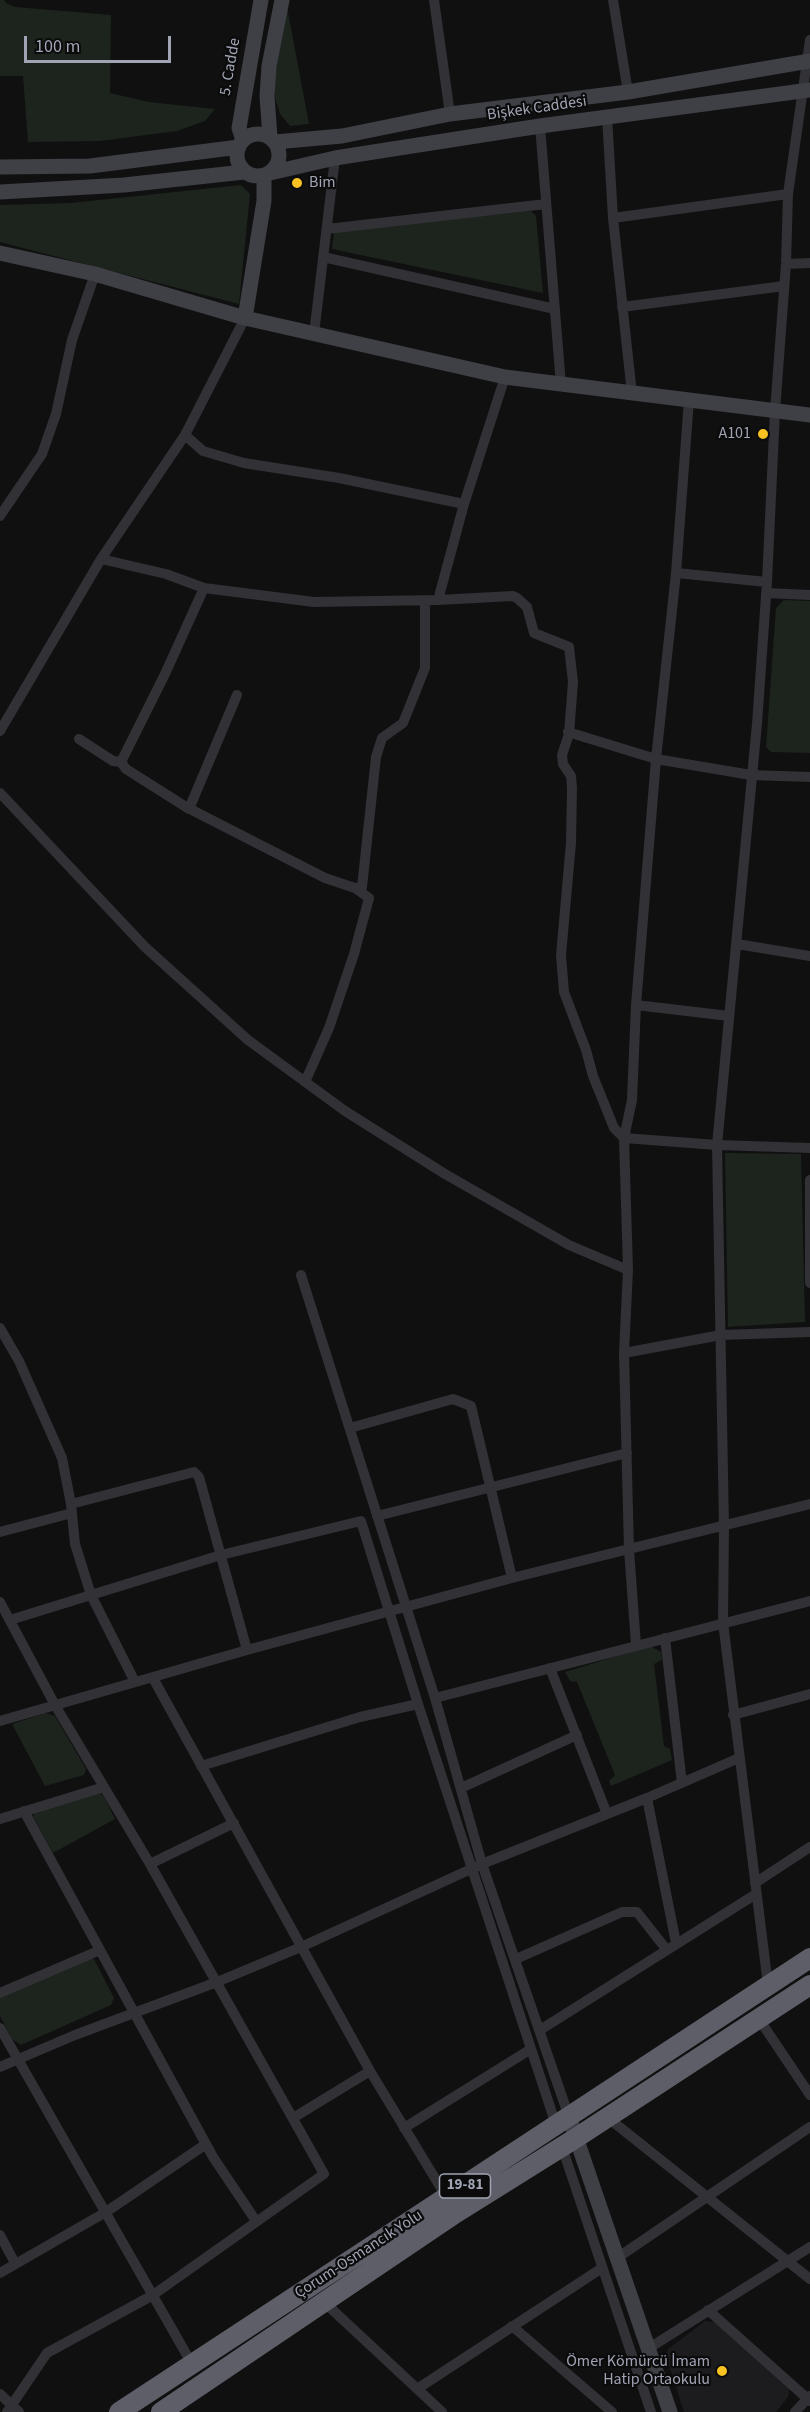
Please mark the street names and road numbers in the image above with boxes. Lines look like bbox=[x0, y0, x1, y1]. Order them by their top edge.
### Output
street label: 5. Cadde bbox=[217, 37, 245, 97]
street label: Bişkek Caddesi bbox=[486, 93, 588, 125]
road number: 19-81 bbox=[440, 2174, 490, 2198]
street label: Çorum-Osmancık Yolu bbox=[292, 2207, 426, 2303]

